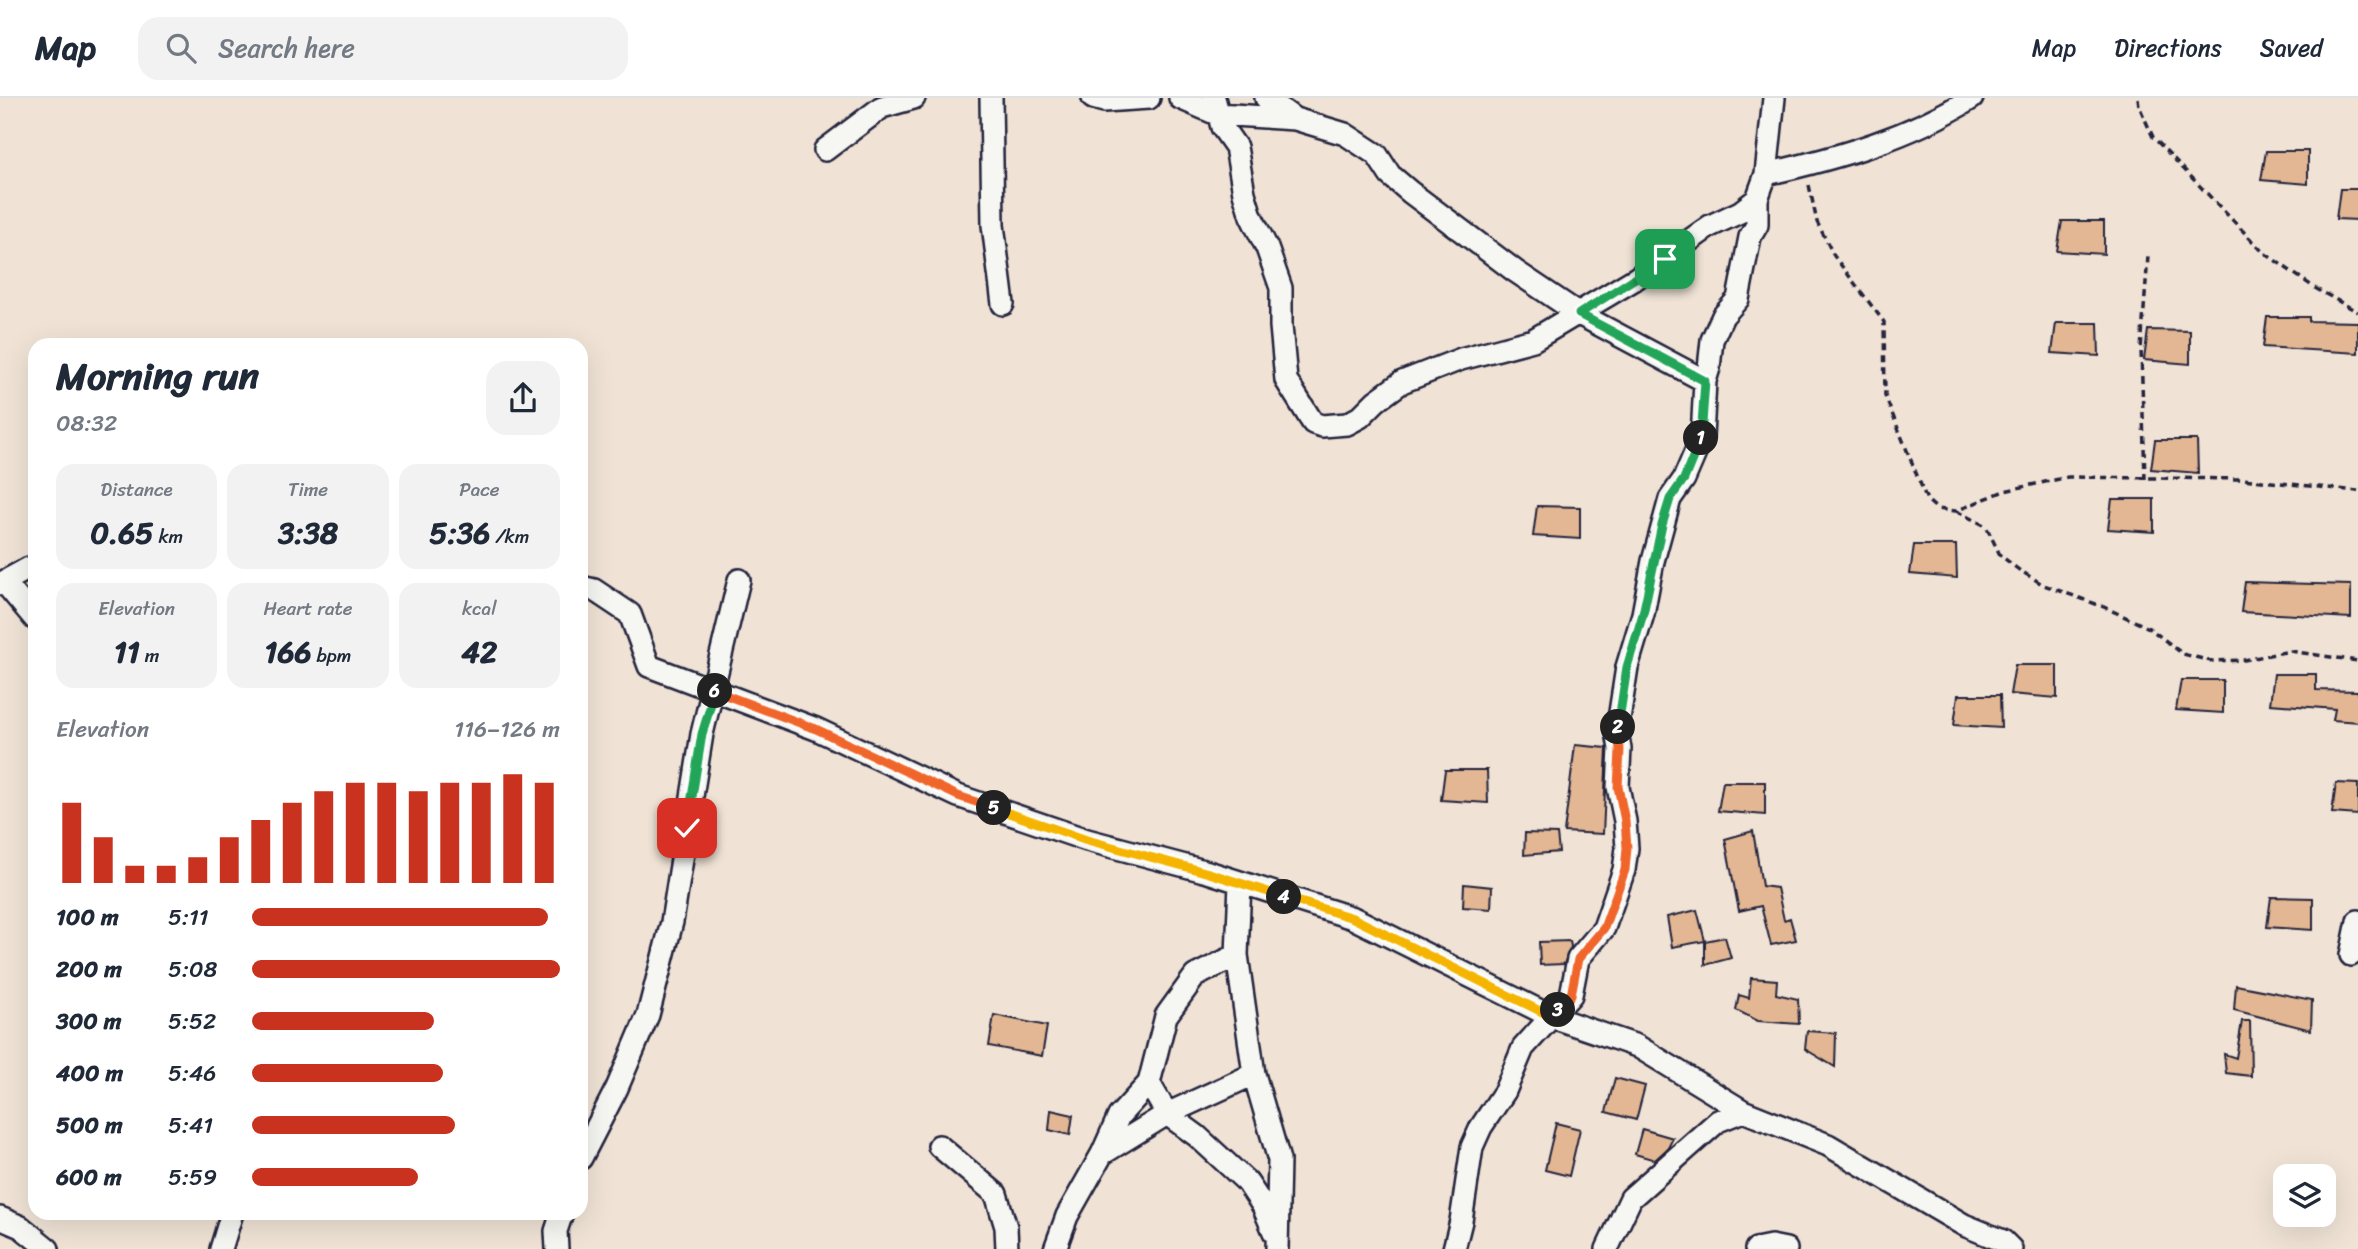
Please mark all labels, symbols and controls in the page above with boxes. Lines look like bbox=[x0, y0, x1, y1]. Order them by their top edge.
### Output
search box bbox=[138, 17, 628, 80]
text: Map bbox=[35, 19, 96, 77]
text: Search here bbox=[218, 25, 355, 71]
text: Map bbox=[2032, 27, 2076, 69]
text: Directions bbox=[2114, 27, 2222, 69]
text: Saved bbox=[2260, 27, 2323, 69]
icon: search bbox=[162, 29, 200, 67]
pin bbox=[1635, 229, 1695, 289]
icon: arrive bbox=[1646, 240, 1684, 278]
text: Morning run bbox=[56, 343, 259, 410]
button: share bbox=[486, 361, 560, 435]
text: 08:32 bbox=[56, 403, 117, 444]
pin: 1 bbox=[1684, 420, 1718, 456]
text: 1 bbox=[1696, 421, 1705, 454]
text: Distance bbox=[101, 473, 173, 506]
text: Time bbox=[288, 473, 328, 506]
text: Pace bbox=[459, 473, 499, 506]
text: 0.65 bbox=[90, 506, 154, 560]
text: 3:38 bbox=[278, 506, 338, 560]
text: 5:36 bbox=[429, 506, 490, 560]
text: km bbox=[154, 520, 183, 553]
text: /km bbox=[490, 520, 529, 553]
text: Elevation bbox=[98, 592, 175, 625]
text: Heart rate bbox=[263, 592, 353, 625]
text: kcal bbox=[462, 592, 497, 625]
text: 11 bbox=[114, 625, 140, 679]
text: 166 bbox=[265, 625, 311, 679]
text: 42 bbox=[461, 625, 497, 679]
text: m bbox=[140, 639, 159, 672]
text: bpm bbox=[311, 639, 351, 672]
pin: 6 bbox=[698, 674, 732, 708]
text: 6 bbox=[709, 674, 720, 707]
text: Elevation bbox=[56, 709, 149, 750]
text: 116–126 m bbox=[454, 709, 560, 750]
pin: 2 bbox=[1600, 710, 1636, 744]
text: 2 bbox=[1612, 710, 1623, 743]
pin: 5 bbox=[976, 790, 1012, 826]
text: 5 bbox=[988, 791, 999, 824]
pin bbox=[657, 798, 717, 858]
icon: check bbox=[668, 809, 706, 847]
pin: 4 bbox=[1266, 880, 1302, 914]
text: 4 bbox=[1278, 880, 1289, 913]
text: 100 m bbox=[56, 897, 119, 938]
text: 5:11 bbox=[168, 897, 209, 938]
text: 200 m bbox=[56, 949, 122, 990]
text: 5:08 bbox=[168, 949, 217, 990]
pin: 3 bbox=[1540, 992, 1576, 1028]
text: 3 bbox=[1552, 993, 1563, 1026]
text: 300 m bbox=[56, 1001, 121, 1042]
text: 5:52 bbox=[168, 1001, 216, 1042]
text: 400 m bbox=[56, 1053, 123, 1094]
text: 5:46 bbox=[168, 1053, 216, 1094]
text: 500 m bbox=[56, 1105, 123, 1146]
text: 5:41 bbox=[168, 1105, 213, 1146]
text: 600 m bbox=[56, 1157, 122, 1198]
text: 5:59 bbox=[168, 1157, 217, 1198]
map controls bbox=[2273, 1164, 2336, 1227]
button: layers bbox=[2273, 1164, 2336, 1227]

